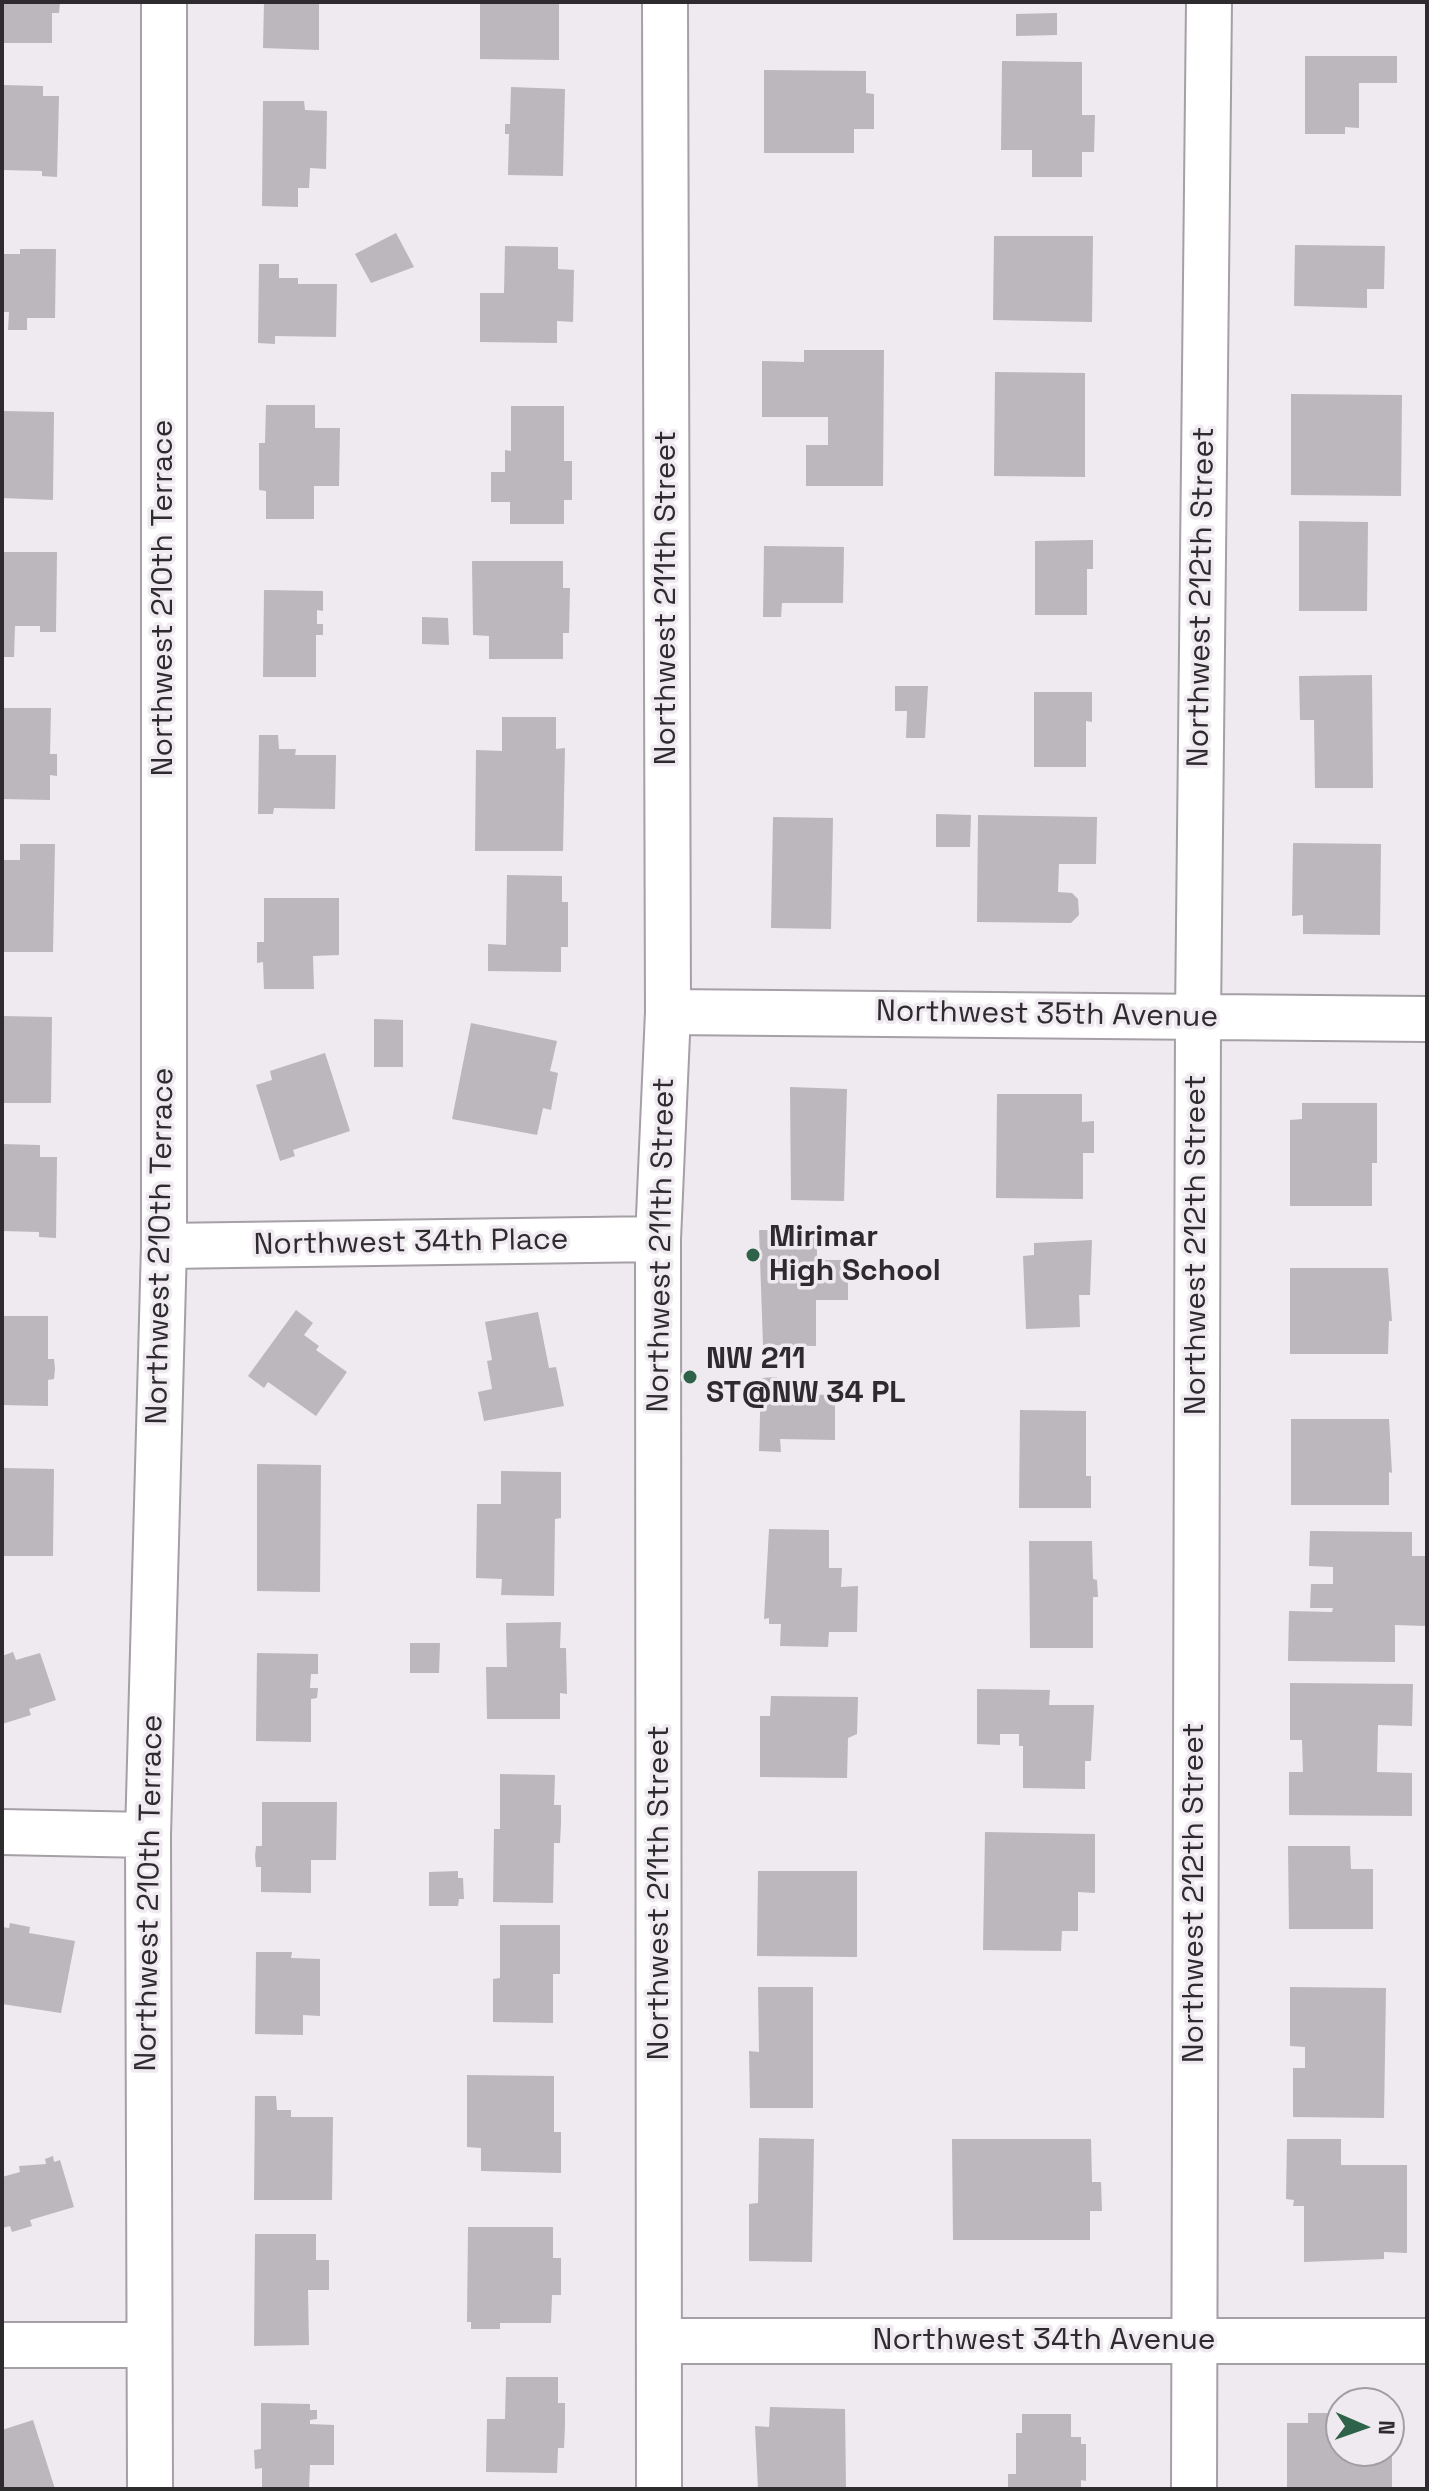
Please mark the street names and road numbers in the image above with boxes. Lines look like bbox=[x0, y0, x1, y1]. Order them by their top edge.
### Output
street label: Northwest 210th Terrace bbox=[146, 419, 182, 777]
street label: Northwest 212th Street bbox=[1181, 426, 1223, 768]
street label: Northwest 211th Street bbox=[649, 430, 685, 766]
street label: Northwest 35th Avenue bbox=[876, 994, 1218, 1036]
street label: Northwest 210th Terrace bbox=[140, 1067, 182, 1425]
street label: Northwest 212th Street bbox=[1179, 1075, 1215, 1415]
street label: Northwest 211th Street bbox=[641, 1077, 683, 1413]
street label: Northwest 34th Place bbox=[253, 1222, 569, 1264]
street label: Northwest 210th Terrace bbox=[129, 1714, 171, 2072]
street label: Northwest 212th Street bbox=[1177, 1723, 1213, 2063]
street label: Northwest 211th Street bbox=[642, 1725, 678, 2061]
street label: Northwest 34th Avenue bbox=[872, 2323, 1216, 2359]

